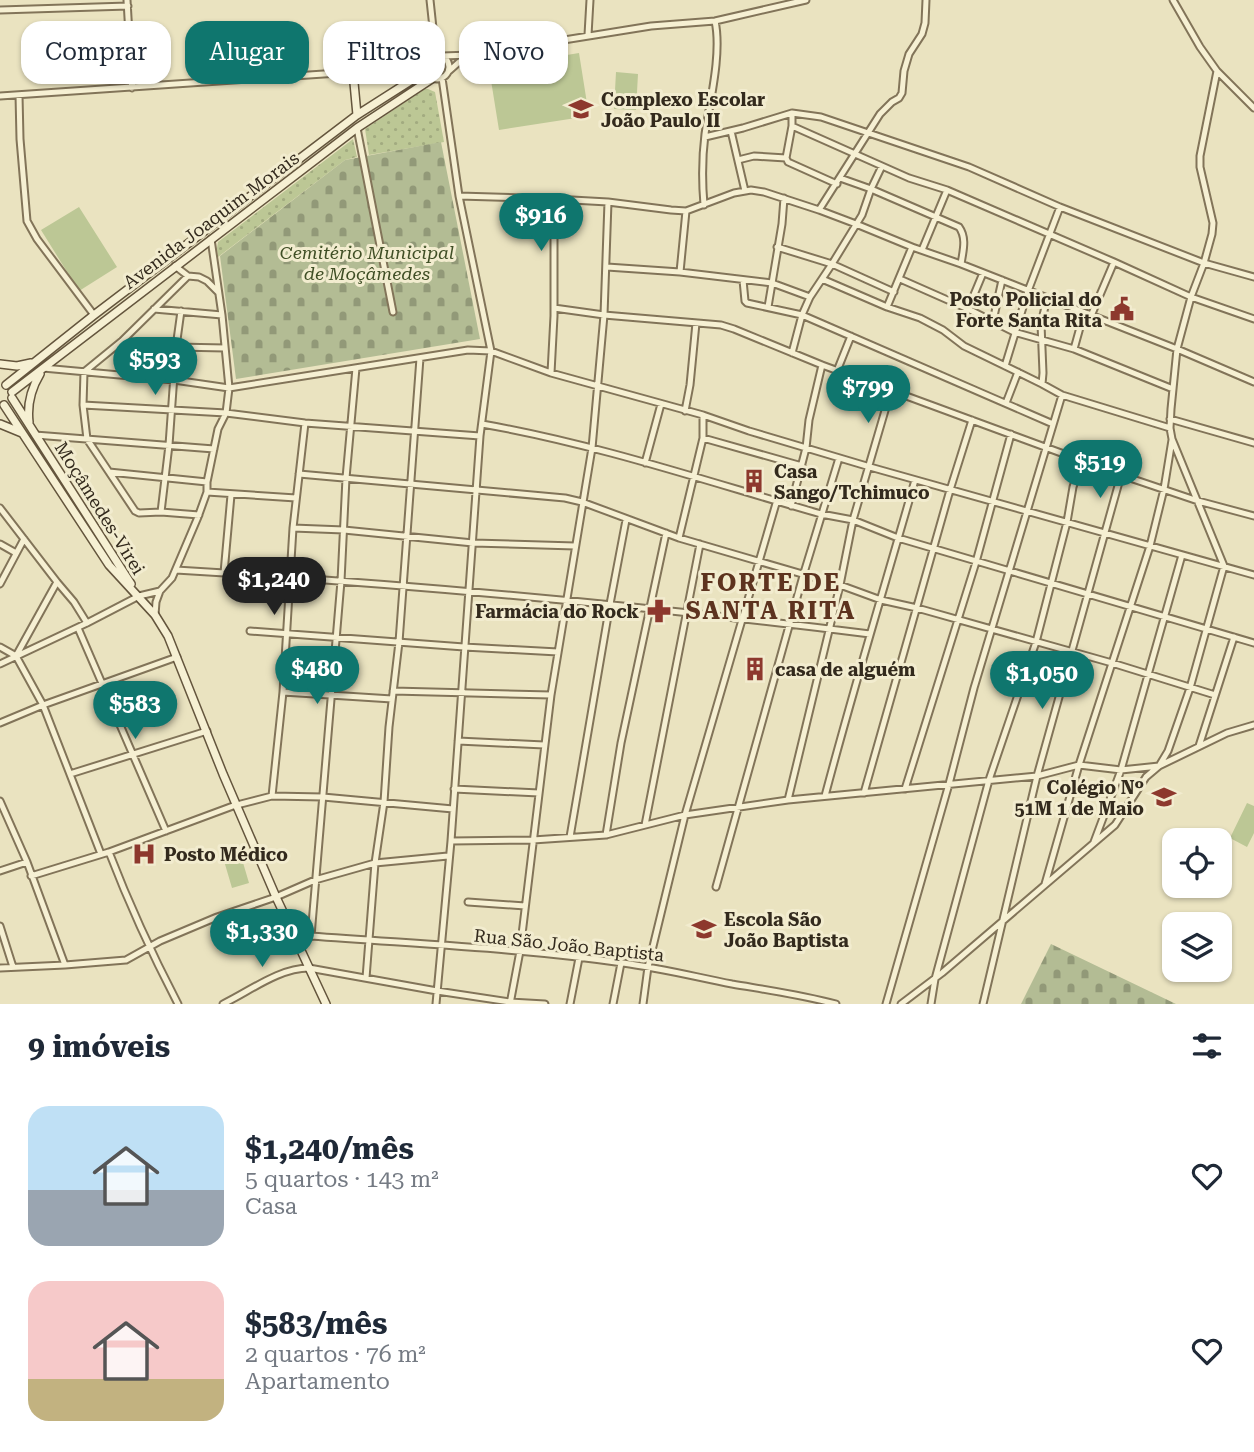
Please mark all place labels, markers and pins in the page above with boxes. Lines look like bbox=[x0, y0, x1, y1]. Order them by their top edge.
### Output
place label: Complexo Escolar João Paulo II bbox=[601, 89, 765, 131]
school or university icon: Complexo Escolar João Paulo II bbox=[567, 95, 595, 123]
pin: $916 bbox=[500, 194, 582, 253]
place label: Posto Policial do Forte Santa Rita bbox=[949, 289, 1102, 331]
public building icon: Posto Policial do Forte Santa Rita bbox=[1108, 295, 1136, 323]
pin: $593 bbox=[114, 338, 196, 397]
pin: $799 bbox=[827, 366, 909, 425]
pin: $519 bbox=[1059, 440, 1141, 500]
place label: Casa Sango/Tchimuco bbox=[774, 461, 930, 503]
building icon: Casa Sango/Tchimuco bbox=[740, 467, 768, 495]
pin: $1,240 bbox=[217, 558, 331, 617]
pharmacy icon: Farmácia do Rock bbox=[645, 597, 673, 625]
place label: Farmácia do Rock bbox=[475, 601, 640, 622]
pin: $480 bbox=[276, 646, 358, 706]
pin: $1,050 bbox=[985, 652, 1099, 711]
building icon: casa de alguém bbox=[741, 655, 769, 683]
place label: casa de alguém bbox=[775, 659, 916, 680]
pin: $583 bbox=[94, 682, 176, 741]
place label: Colégio Nº 51M 1 de Maio bbox=[1015, 777, 1144, 819]
school or university icon: Colégio Nº 51M 1 de Maio bbox=[1150, 783, 1178, 811]
hospital icon: Posto Médico bbox=[130, 840, 158, 868]
place label: Posto Médico bbox=[164, 844, 288, 865]
pin: $1,330 bbox=[205, 909, 319, 969]
place label: Escola São João Baptista bbox=[724, 909, 849, 951]
school or university icon: Escola São João Baptista bbox=[690, 915, 718, 943]

